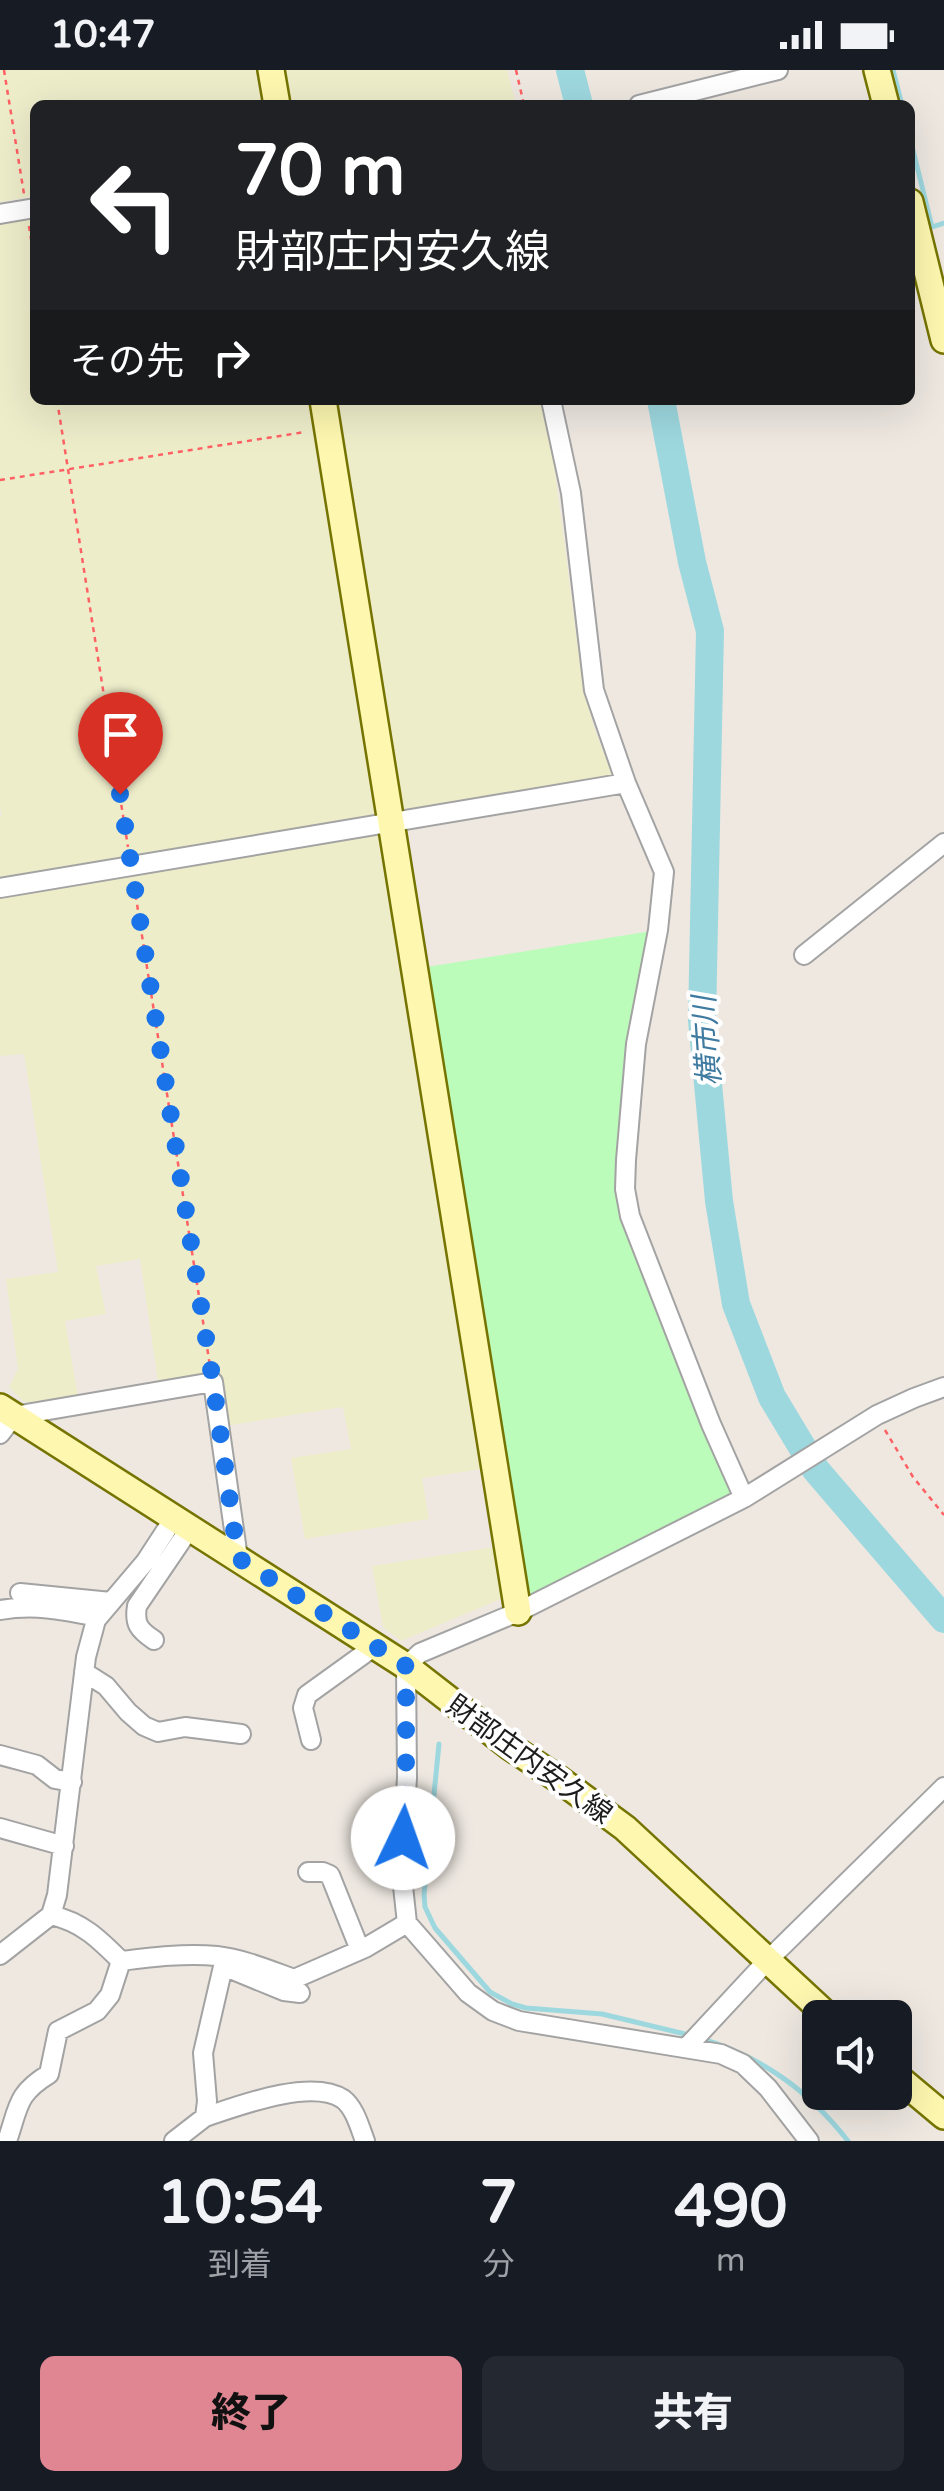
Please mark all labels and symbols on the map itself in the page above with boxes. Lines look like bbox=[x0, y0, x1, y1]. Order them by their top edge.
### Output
pin bbox=[78, 692, 163, 795]
water label: 横市川 bbox=[686, 992, 729, 1087]
street label: 財部庄内安久線 bbox=[440, 1688, 619, 1831]
position arrow bbox=[351, 1786, 455, 1890]

